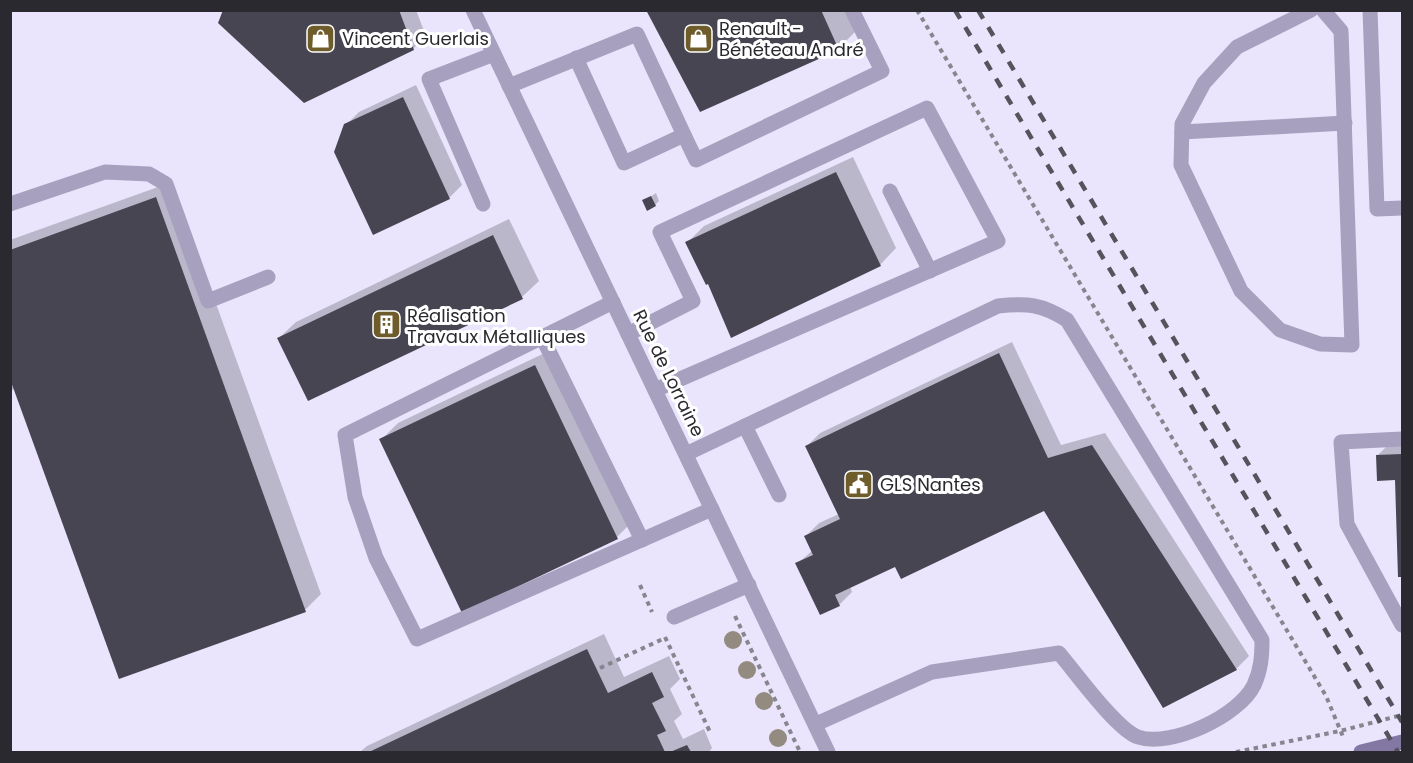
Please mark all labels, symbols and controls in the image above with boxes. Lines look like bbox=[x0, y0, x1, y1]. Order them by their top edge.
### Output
place label: Renault - Bénéteau André bbox=[719, 16, 864, 62]
shop icon: Vincent Guerlais bbox=[305, 22, 337, 54]
shop icon: Renault - Bénéteau André bbox=[682, 22, 714, 54]
place label: Vincent Guerlais bbox=[342, 26, 489, 51]
place label: Réalisation Travaux Métalliques bbox=[407, 303, 586, 349]
street label: Rue de Lorraine bbox=[627, 305, 711, 441]
building icon: Réalisation Travaux Métalliques bbox=[370, 309, 402, 341]
public building icon: GLS Nantes bbox=[843, 468, 875, 500]
place label: GLS Nantes bbox=[880, 472, 981, 497]

